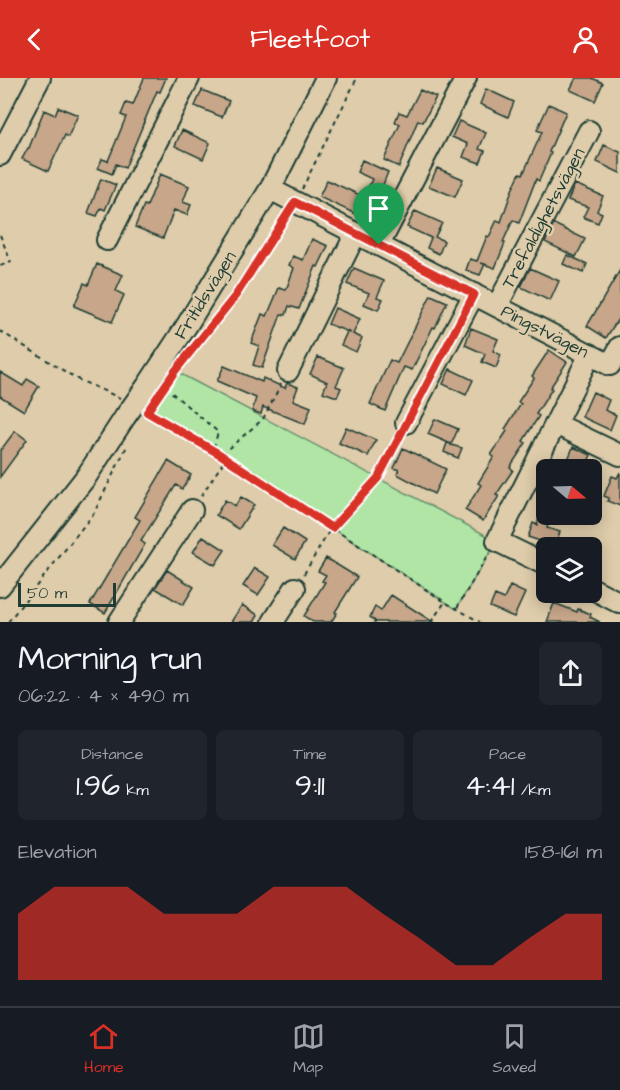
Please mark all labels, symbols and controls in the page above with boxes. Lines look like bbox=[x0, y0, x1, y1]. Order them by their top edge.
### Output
text: Fleetfoot bbox=[250, 20, 370, 58]
icon: back bbox=[18, 23, 51, 56]
icon: person bbox=[569, 23, 602, 56]
street label: Trefaldighetsvägen bbox=[496, 143, 592, 294]
pin bbox=[353, 183, 404, 245]
icon: arrive bbox=[362, 192, 395, 225]
street label: Fritidsvägen bbox=[168, 246, 243, 345]
street label: Pingstvägen bbox=[496, 299, 593, 365]
north arrow bbox=[536, 459, 602, 525]
map controls bbox=[536, 459, 602, 603]
button: layers bbox=[536, 537, 602, 603]
scale bar bbox=[18, 580, 116, 608]
text: 50 m bbox=[27, 582, 67, 604]
text: Morning run bbox=[18, 636, 202, 682]
button: share bbox=[539, 642, 602, 705]
text: 06:22 · 4 × 490 m bbox=[18, 682, 188, 710]
text: Distance bbox=[81, 743, 143, 765]
text: Time bbox=[293, 743, 327, 765]
text: Pace bbox=[489, 743, 526, 765]
text: 1.96 bbox=[76, 765, 120, 807]
text: 9:11 bbox=[295, 765, 325, 807]
text: 4:41 bbox=[465, 765, 515, 807]
text: km bbox=[120, 779, 149, 801]
text: /km bbox=[515, 779, 550, 801]
text: Elevation bbox=[18, 838, 97, 866]
text: 158–161 m bbox=[525, 838, 602, 866]
tab: Home bbox=[84, 1020, 124, 1078]
tab: Map bbox=[292, 1020, 325, 1078]
tab: Saved bbox=[492, 1020, 536, 1078]

